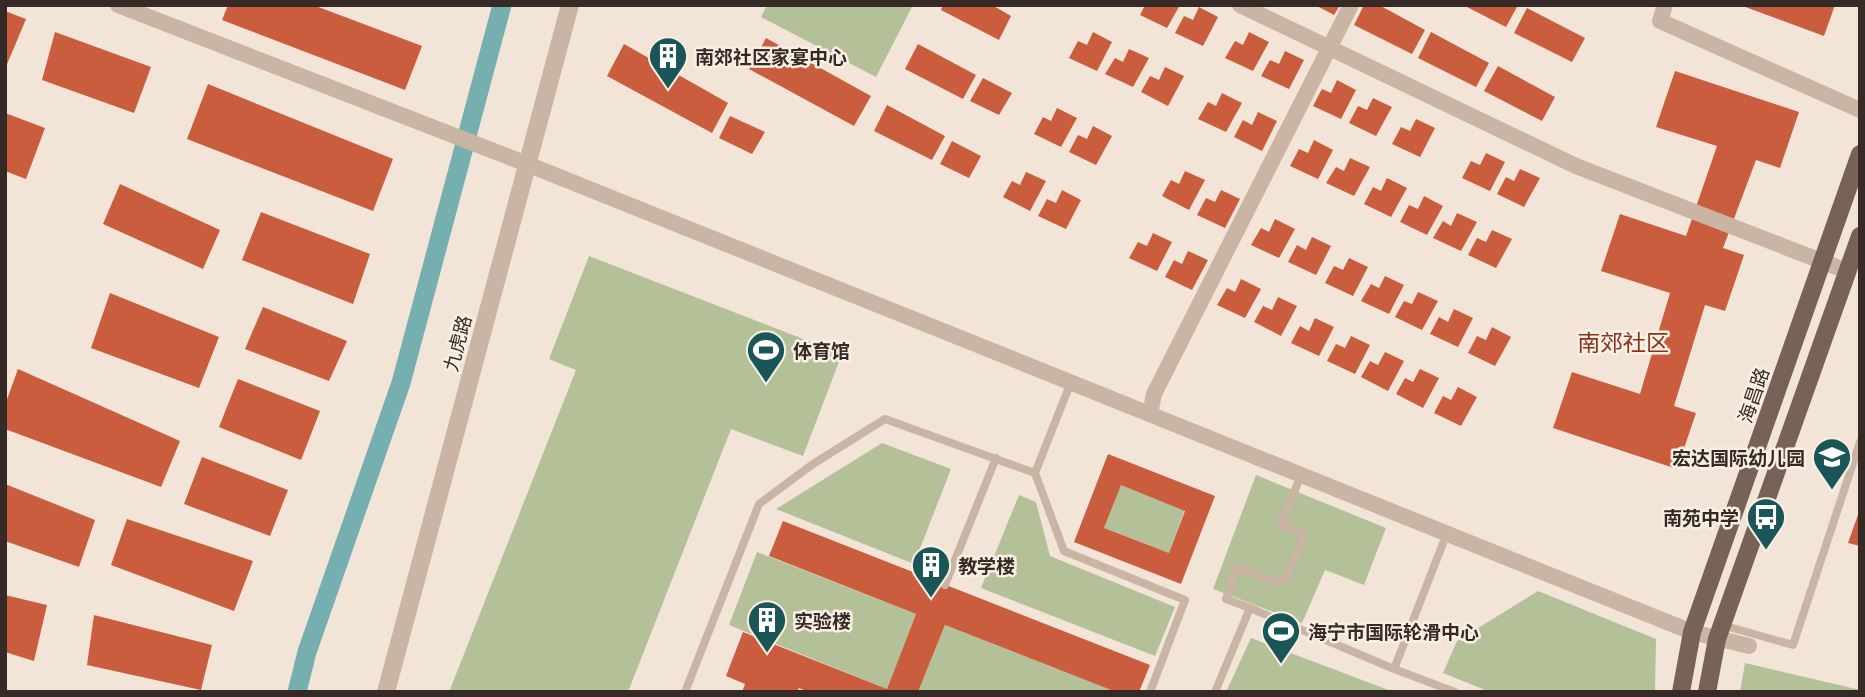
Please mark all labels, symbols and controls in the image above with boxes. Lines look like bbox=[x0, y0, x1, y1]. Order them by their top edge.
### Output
building icon: 南郊社区家宴中心 bbox=[647, 35, 689, 90]
place label: 南郊社区家宴中心 bbox=[695, 42, 847, 71]
street label: 九虎路 bbox=[436, 312, 478, 374]
district label: 南郊社区 bbox=[1577, 325, 1669, 360]
sports icon: 体育馆 bbox=[745, 329, 787, 384]
place label: 体育馆 bbox=[793, 336, 850, 365]
street label: 海昌路 bbox=[1730, 363, 1776, 427]
school or university icon: 宏达国际幼儿园 bbox=[1811, 436, 1853, 491]
place label: 宏达国际幼儿园 bbox=[1672, 443, 1805, 472]
bus stop icon: 南苑中学 bbox=[1745, 496, 1787, 551]
place label: 南苑中学 bbox=[1663, 503, 1739, 532]
building icon: 教学楼 bbox=[910, 544, 952, 599]
place label: 教学楼 bbox=[958, 551, 1015, 580]
building icon: 实验楼 bbox=[746, 599, 788, 654]
place label: 实验楼 bbox=[794, 606, 851, 635]
sports icon: 海宁市国际轮滑中心 bbox=[1260, 610, 1302, 665]
place label: 海宁市国际轮滑中心 bbox=[1308, 617, 1479, 646]

